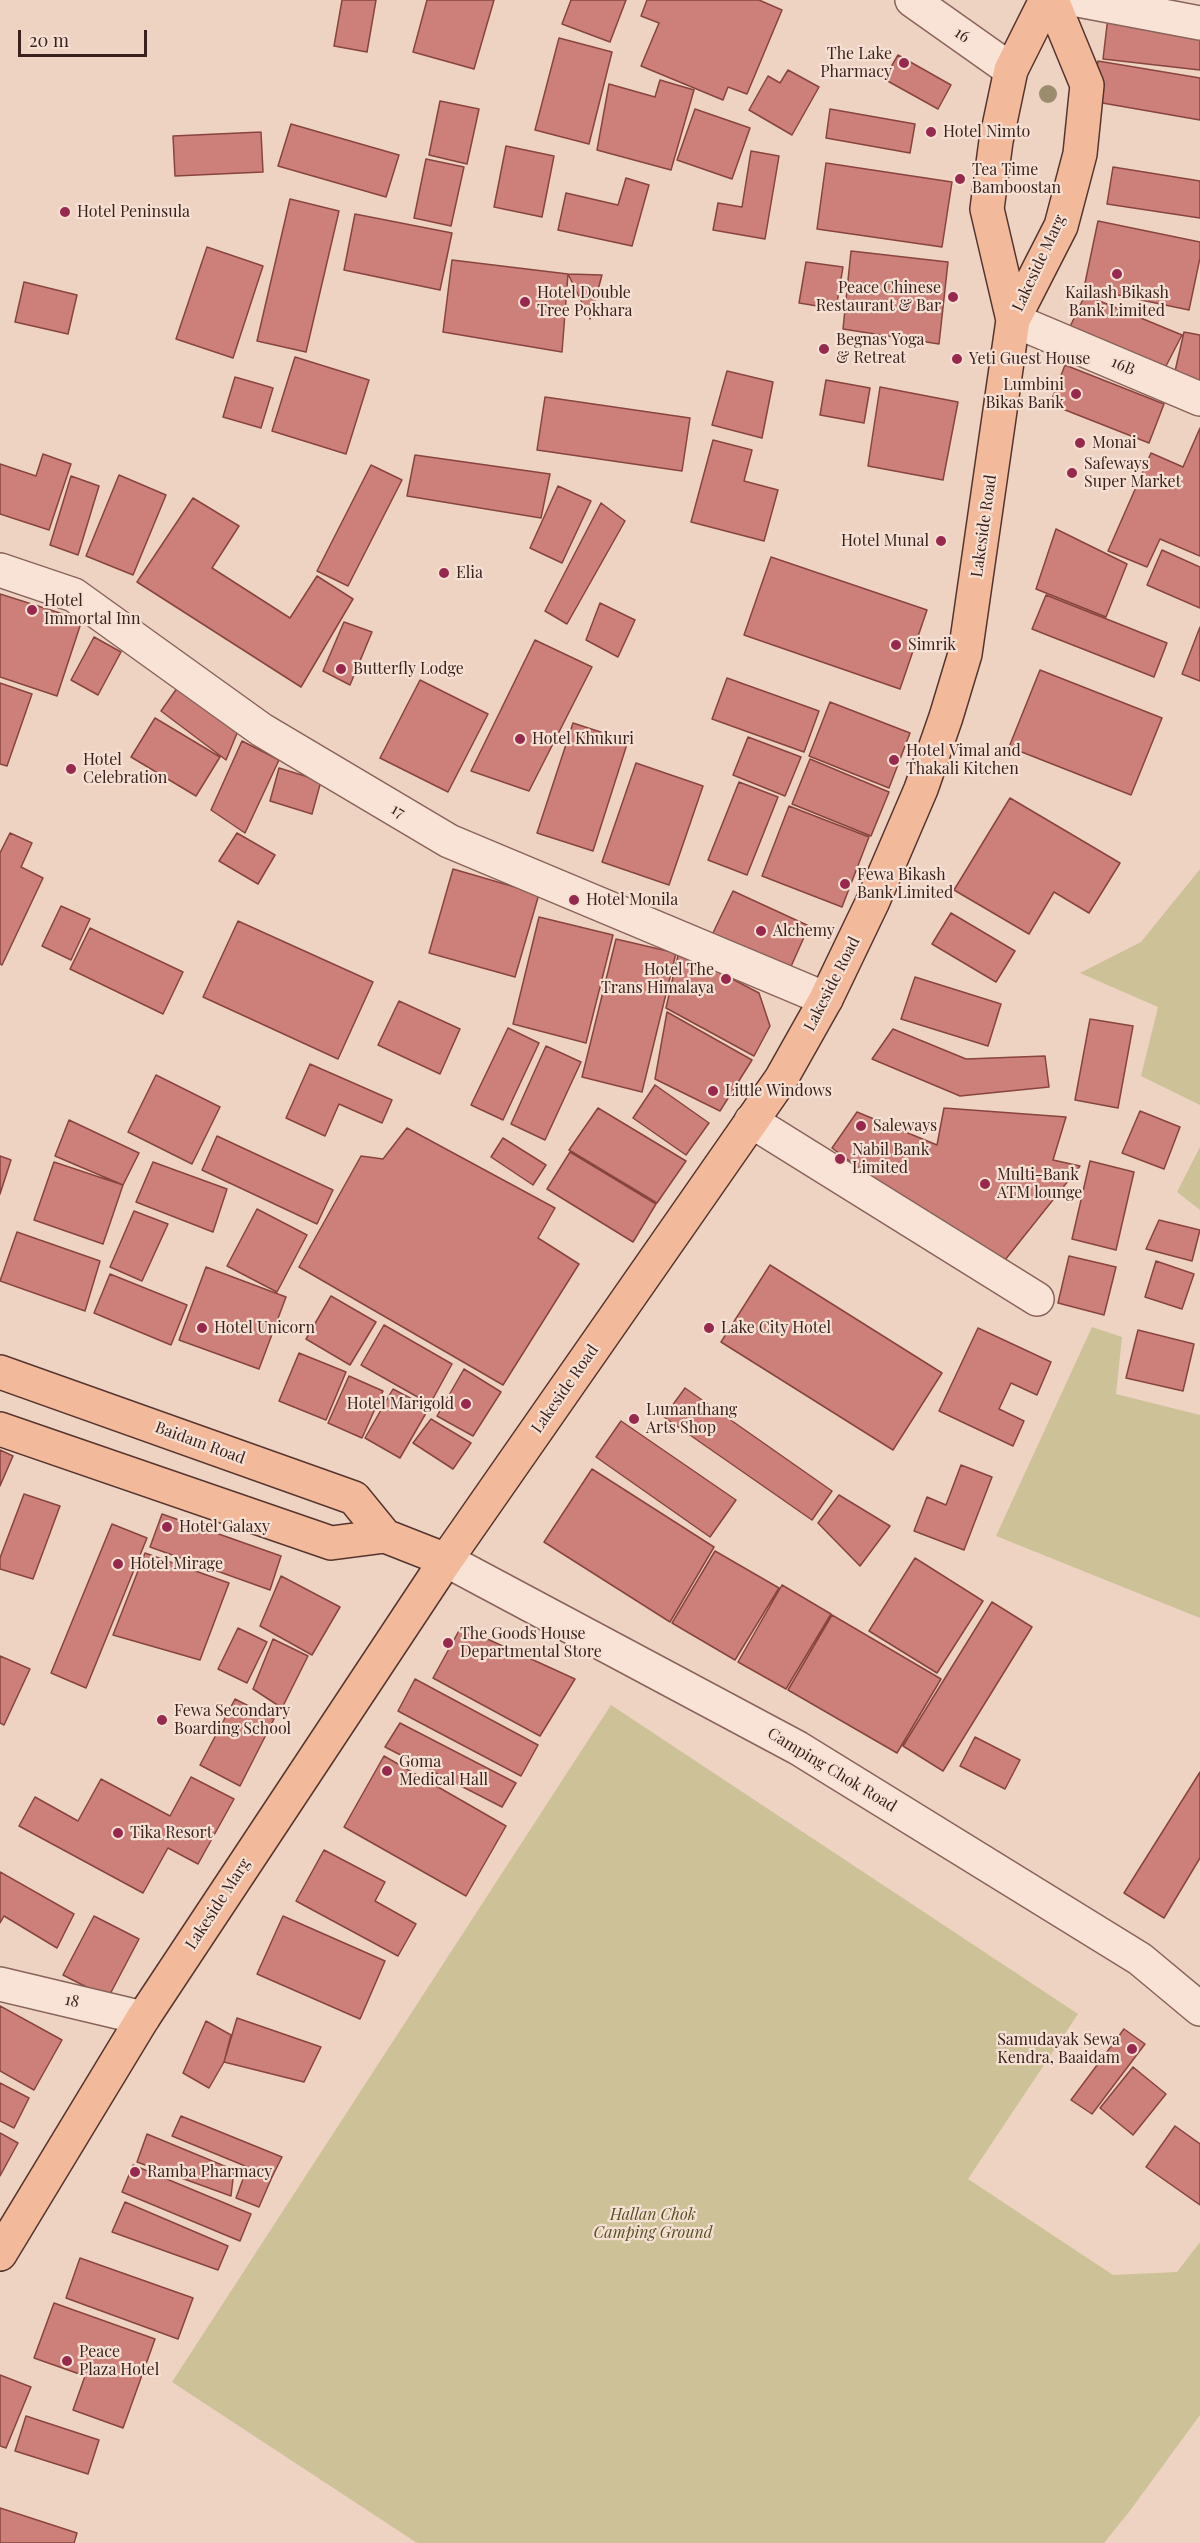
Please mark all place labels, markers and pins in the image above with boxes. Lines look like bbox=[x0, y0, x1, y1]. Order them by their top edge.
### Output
place label: The Lake Pharmacy bbox=[820, 44, 892, 82]
marker: The Lake Pharmacy bbox=[897, 56, 911, 70]
place label: Hotel Nimto bbox=[943, 122, 1030, 142]
marker: Hotel Nimto bbox=[924, 125, 938, 139]
place label: Tea Time Bamboostan bbox=[972, 160, 1061, 198]
marker: Tea Time Bamboostan bbox=[953, 172, 967, 186]
place label: Hotel Peninsula bbox=[77, 202, 190, 222]
marker: Hotel Peninsula bbox=[58, 205, 72, 219]
marker: Kailash Bikash Bank Limited bbox=[1110, 267, 1124, 281]
place label: Peace Chinese Restaurant & Bar bbox=[816, 278, 941, 316]
place label: Hotel Double Tree Pokhara bbox=[537, 283, 632, 321]
place label: Kailash Bikash Bank Limited bbox=[1065, 283, 1169, 321]
marker: Peace Chinese Restaurant & Bar bbox=[946, 290, 960, 304]
marker: Hotel Double Tree Pokhara bbox=[518, 295, 532, 309]
place label: Begnas Yoga & Retreat bbox=[836, 330, 925, 368]
marker: Begnas Yoga & Retreat bbox=[817, 342, 831, 356]
place label: Yeti Guest House bbox=[969, 349, 1090, 369]
marker: Yeti Guest House bbox=[950, 352, 964, 366]
place label: Lumbini Bikas Bank bbox=[985, 375, 1064, 413]
marker: Lumbini Bikas Bank bbox=[1069, 387, 1083, 401]
place label: Monai bbox=[1092, 433, 1137, 453]
marker: Monai bbox=[1073, 436, 1087, 450]
place label: Safeways Super Market bbox=[1084, 454, 1181, 492]
marker: Safeways Super Market bbox=[1065, 466, 1079, 480]
place label: Hotel Munal bbox=[841, 531, 929, 551]
marker: Hotel Munal bbox=[934, 534, 948, 548]
place label: Elia bbox=[456, 563, 483, 583]
marker: Elia bbox=[437, 566, 451, 580]
place label: Hotel Immortal Inn bbox=[44, 591, 140, 629]
marker: Hotel Immortal Inn bbox=[25, 603, 39, 617]
place label: Simrik bbox=[908, 635, 956, 655]
marker: Simrik bbox=[889, 638, 903, 652]
place label: Butterfly Lodge bbox=[353, 659, 464, 679]
marker: Butterfly Lodge bbox=[334, 662, 348, 676]
place label: Hotel Khukuri bbox=[532, 729, 634, 749]
marker: Hotel Khukuri bbox=[513, 732, 527, 746]
place label: Hotel Vimal and Thakali Kitchen bbox=[906, 741, 1021, 779]
place label: Hotel Celebration bbox=[83, 750, 167, 788]
marker: Hotel Vimal and Thakali Kitchen bbox=[887, 753, 901, 767]
marker: Hotel Celebration bbox=[64, 762, 78, 776]
place label: Fewa Bikash Bank Limited bbox=[857, 865, 953, 903]
marker: Fewa Bikash Bank Limited bbox=[838, 877, 852, 891]
place label: Hotel Monila bbox=[586, 890, 678, 910]
marker: Hotel Monila bbox=[567, 893, 581, 907]
place label: Alchemy bbox=[773, 921, 835, 941]
marker: Alchemy bbox=[754, 924, 768, 938]
place label: Hotel The Trans Himalaya bbox=[601, 960, 714, 998]
marker: Hotel The Trans Himalaya bbox=[719, 972, 733, 986]
place label: Little Windows bbox=[725, 1081, 832, 1101]
marker: Little Windows bbox=[706, 1084, 720, 1098]
place label: Saleways bbox=[873, 1116, 937, 1136]
marker: Saleways bbox=[854, 1119, 868, 1133]
place label: Nabil Bank Limited bbox=[852, 1140, 929, 1178]
marker: Nabil Bank Limited bbox=[833, 1152, 847, 1166]
place label: Multi-Bank ATM lounge bbox=[997, 1165, 1082, 1203]
marker: Multi-Bank ATM lounge bbox=[978, 1177, 992, 1191]
place label: Hotel Unicorn bbox=[214, 1318, 315, 1338]
place label: Lake City Hotel bbox=[721, 1318, 831, 1338]
marker: Hotel Unicorn bbox=[195, 1321, 209, 1335]
marker: Lake City Hotel bbox=[702, 1321, 716, 1335]
place label: Hotel Marigold bbox=[347, 1394, 454, 1414]
marker: Hotel Marigold bbox=[459, 1397, 473, 1411]
place label: Lumanthang Arts Shop bbox=[646, 1400, 737, 1438]
marker: Lumanthang Arts Shop bbox=[627, 1412, 641, 1426]
place label: Hotel Galaxy bbox=[179, 1517, 270, 1537]
marker: Hotel Galaxy bbox=[160, 1520, 174, 1534]
place label: Hotel Mirage bbox=[130, 1554, 223, 1574]
marker: Hotel Mirage bbox=[111, 1557, 125, 1571]
place label: The Goods House Departmental Store bbox=[460, 1624, 602, 1662]
marker: The Goods House Departmental Store bbox=[441, 1636, 455, 1650]
place label: Fewa Secondary Boarding School bbox=[174, 1701, 291, 1739]
marker: Fewa Secondary Boarding School bbox=[155, 1713, 169, 1727]
place label: Goma Medical Hall bbox=[399, 1752, 488, 1790]
marker: Goma Medical Hall bbox=[380, 1764, 394, 1778]
place label: Tika Resort bbox=[130, 1823, 212, 1843]
marker: Tika Resort bbox=[111, 1826, 125, 1840]
place label: Samudayak Sewa Kendra, Baaidam bbox=[997, 2030, 1120, 2068]
marker: Samudayak Sewa Kendra, Baaidam bbox=[1125, 2042, 1139, 2056]
place label: Ramba Pharmacy bbox=[147, 2162, 272, 2182]
marker: Ramba Pharmacy bbox=[128, 2165, 142, 2179]
place label: Peace Plaza Hotel bbox=[79, 2342, 159, 2380]
marker: Peace Plaza Hotel bbox=[60, 2354, 74, 2368]

